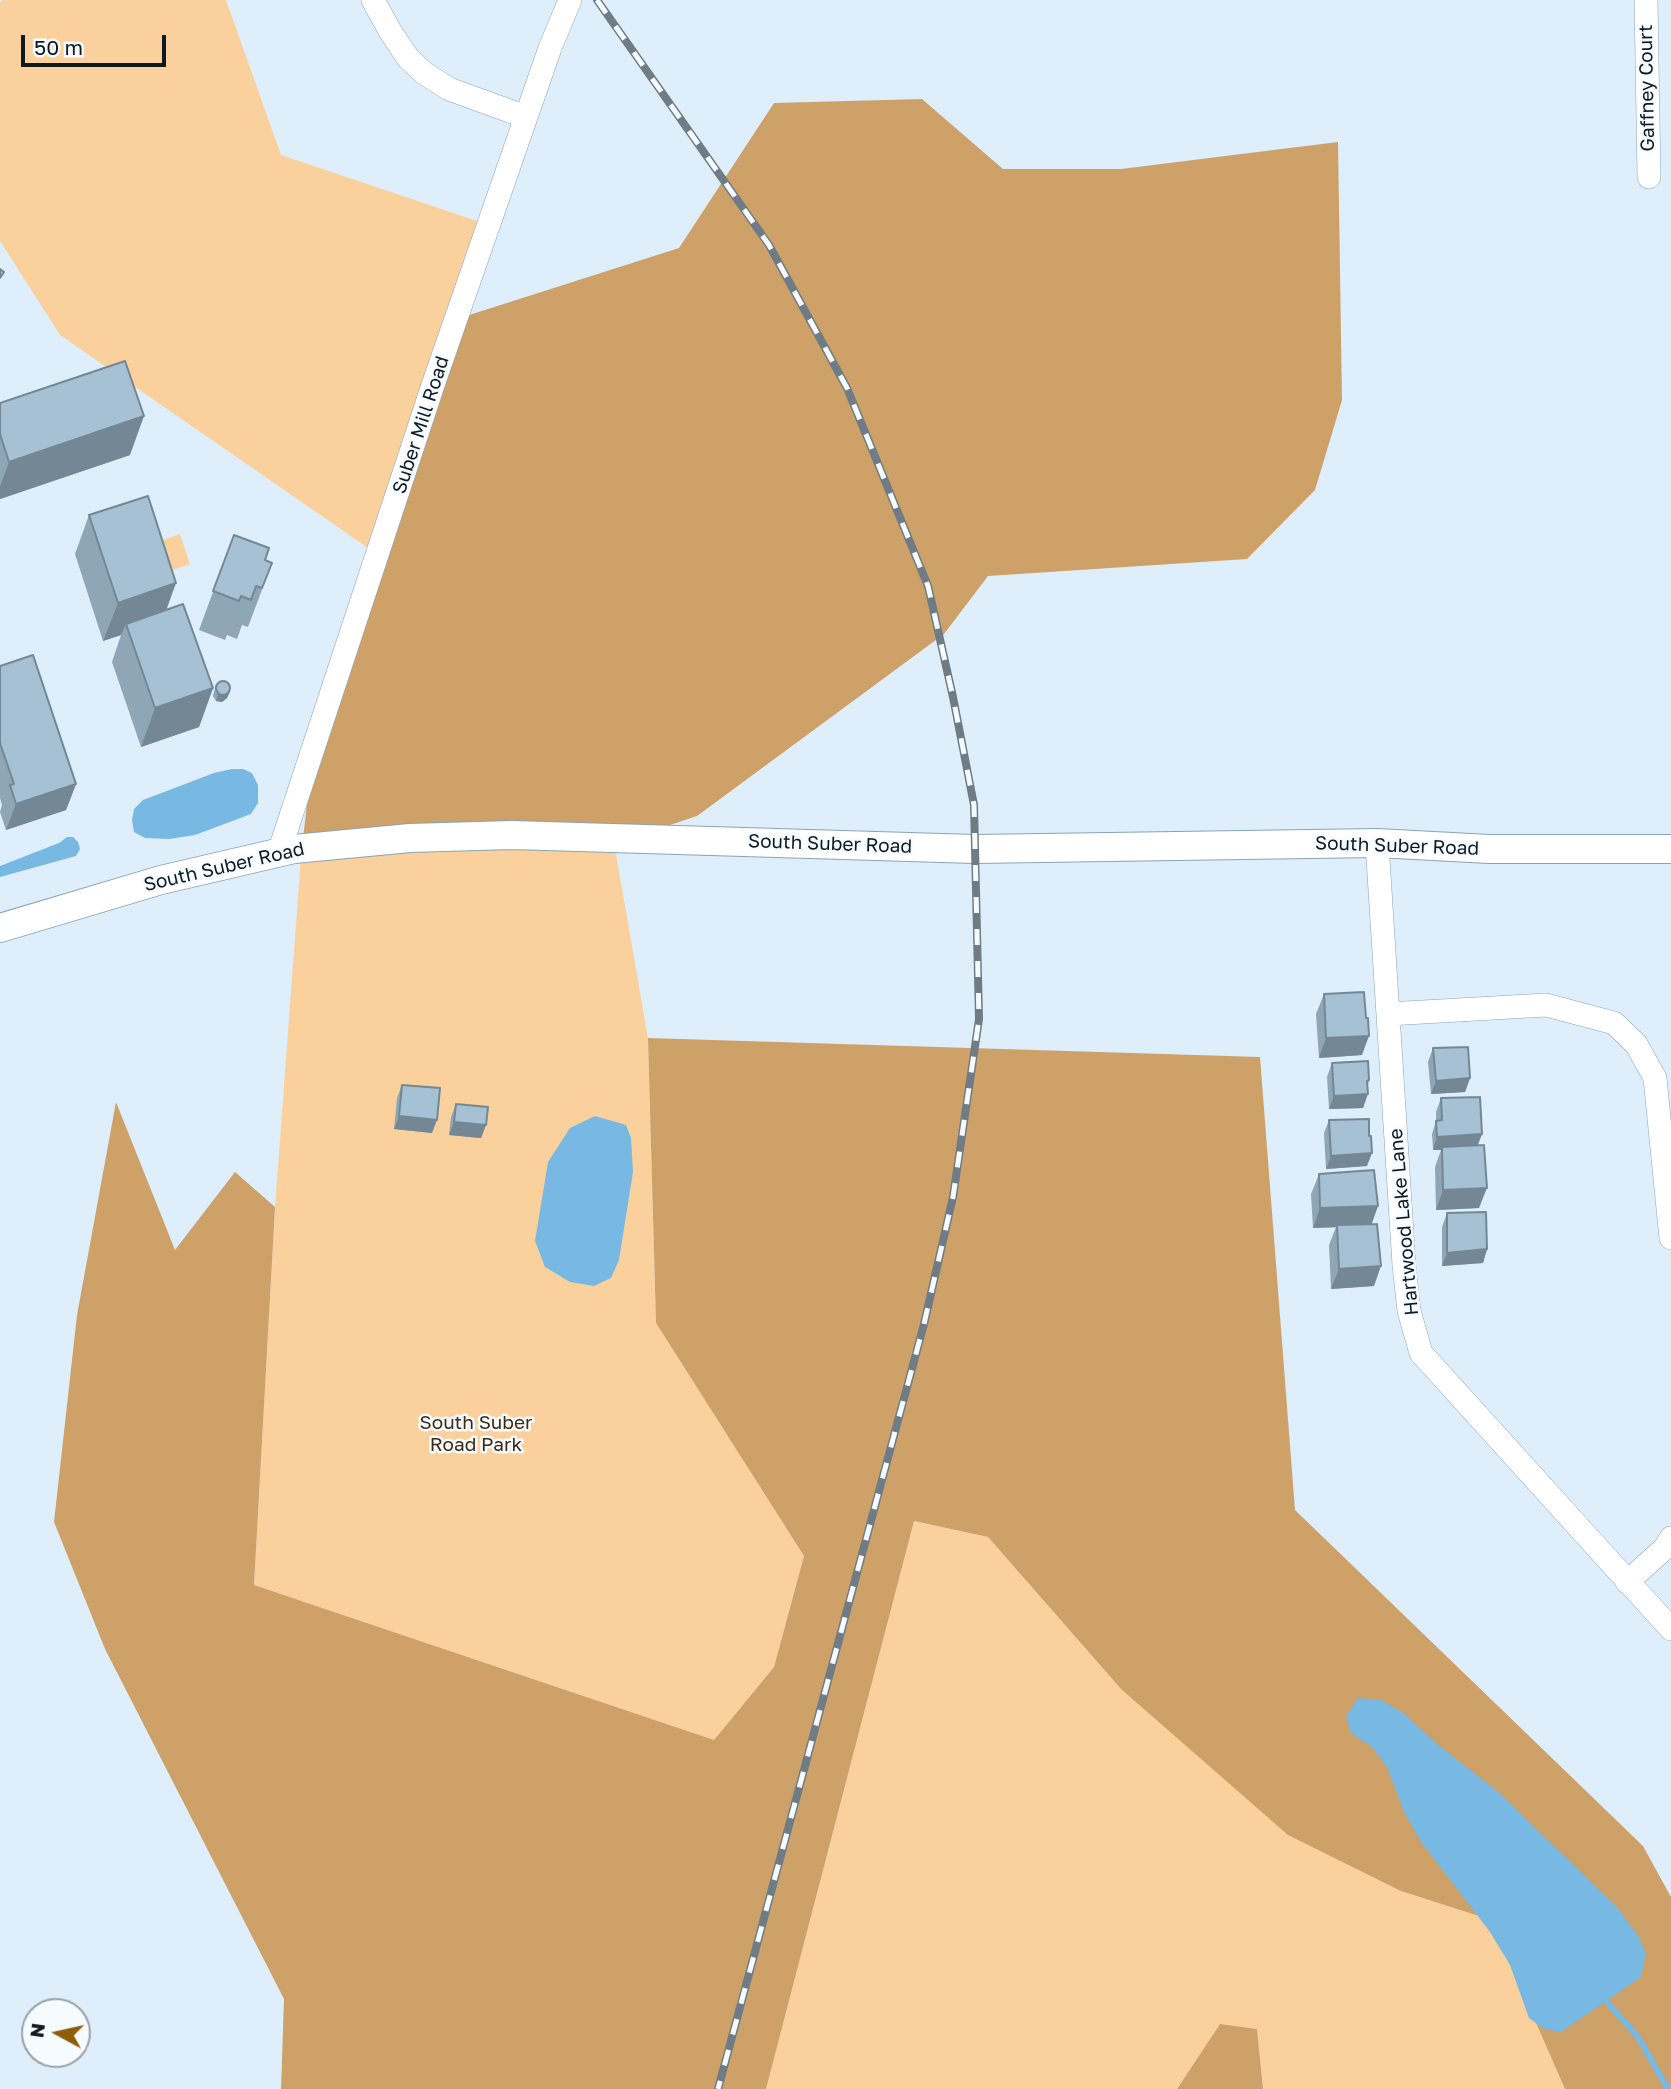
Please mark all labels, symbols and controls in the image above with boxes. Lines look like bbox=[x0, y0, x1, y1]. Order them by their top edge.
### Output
scale bar bbox=[24, 21, 170, 65]
street label: Gaffney Court bbox=[1634, 24, 1660, 152]
text: 50 m bbox=[34, 34, 83, 60]
street label: Suber Mill Road bbox=[388, 353, 454, 497]
street label: South Suber Road bbox=[748, 830, 912, 858]
street label: South Suber Road bbox=[1315, 832, 1479, 860]
street label: South Suber Road bbox=[141, 837, 307, 897]
street label: Hartwood Lake Lane bbox=[1384, 1128, 1424, 1316]
park label: South Suber Road Park bbox=[420, 1412, 532, 1456]
north arrow bbox=[21, 1998, 91, 2068]
text: N bbox=[24, 2022, 49, 2039]

